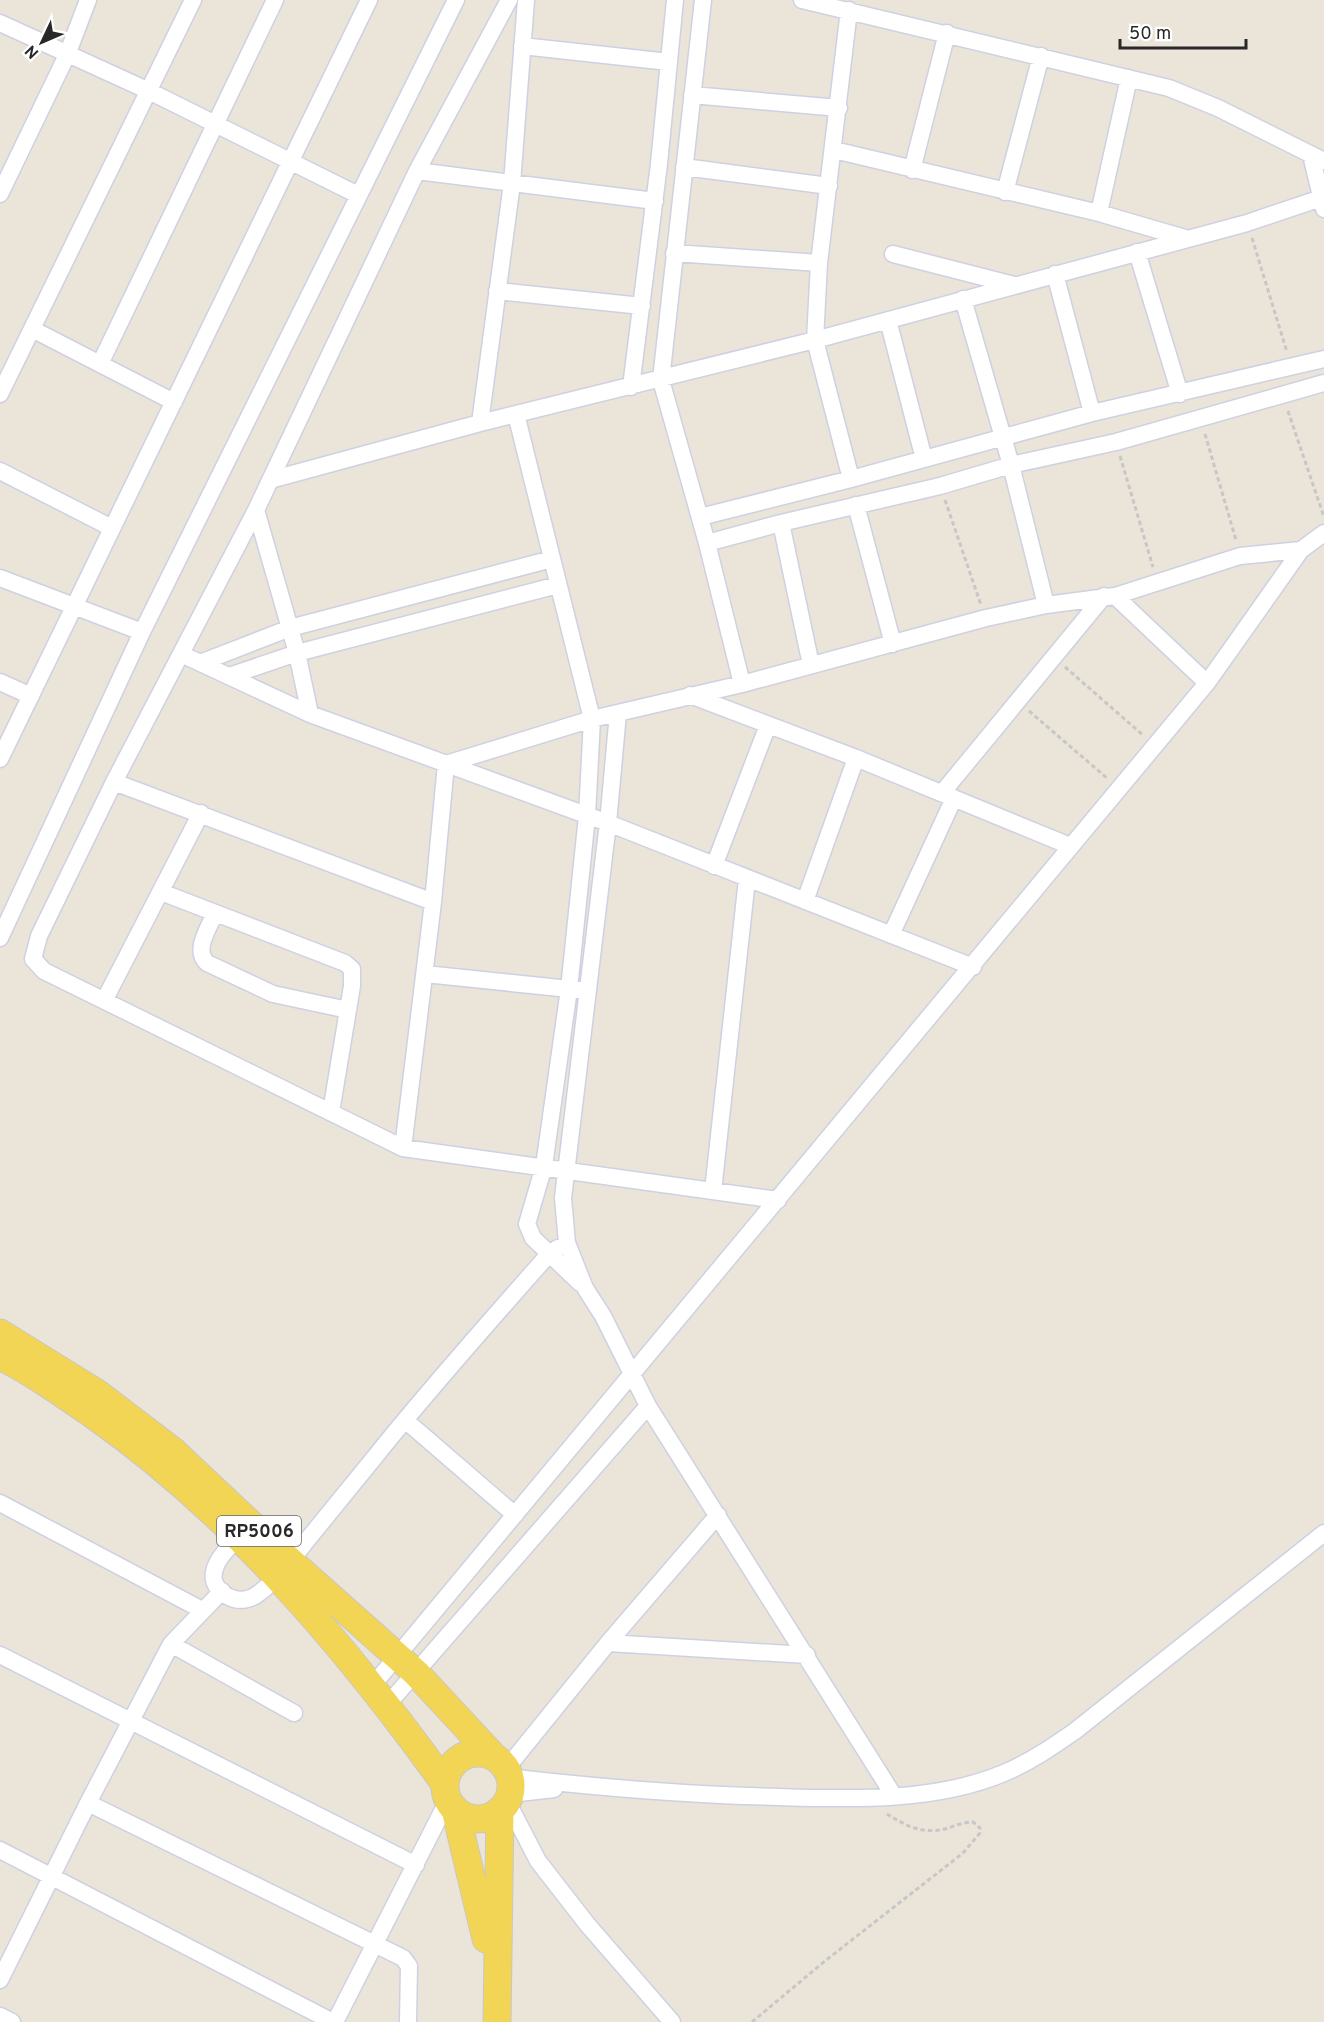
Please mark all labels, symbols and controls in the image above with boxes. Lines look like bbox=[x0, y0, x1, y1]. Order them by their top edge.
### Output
north arrow bbox=[12, 12, 72, 72]
scale bar bbox=[1120, 12, 1246, 50]
text: 50 m bbox=[1129, 23, 1171, 46]
text: N bbox=[21, 40, 44, 62]
road number: RP5006 bbox=[217, 1516, 301, 1546]

